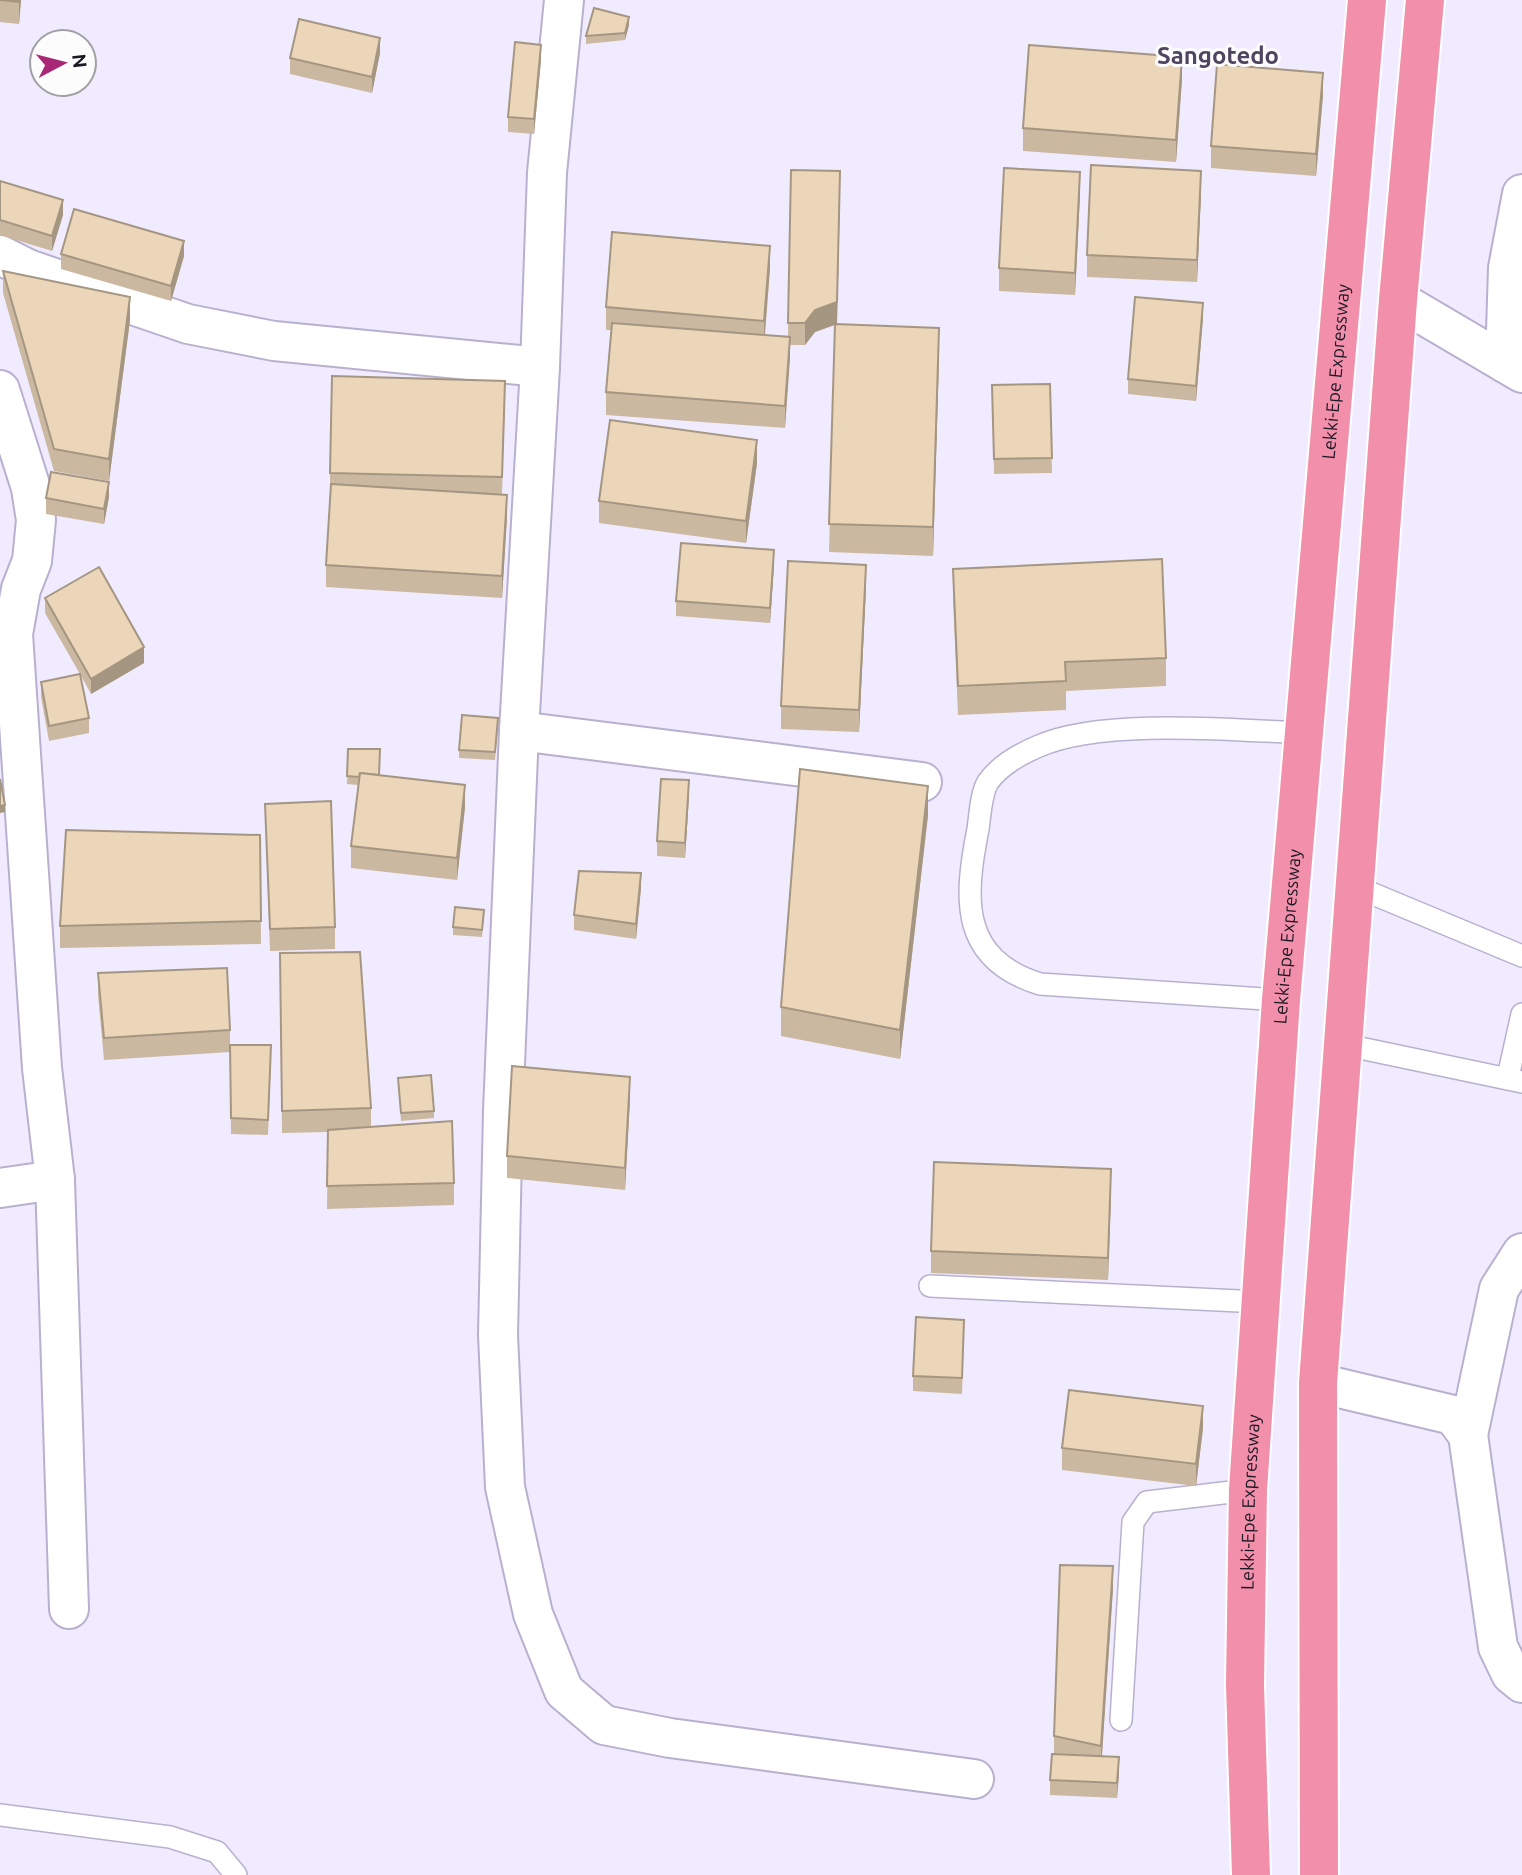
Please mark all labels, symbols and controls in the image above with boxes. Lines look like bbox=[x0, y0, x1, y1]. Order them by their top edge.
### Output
north arrow bbox=[28, 28, 98, 98]
district label: Sangotedo bbox=[1157, 42, 1279, 69]
text: N bbox=[68, 53, 92, 69]
street label: Lekki-Epe Expressway bbox=[1318, 283, 1353, 460]
street label: Lekki-Epe Expressway bbox=[1269, 848, 1304, 1025]
street label: Lekki-Epe Expressway bbox=[1236, 1413, 1263, 1590]

